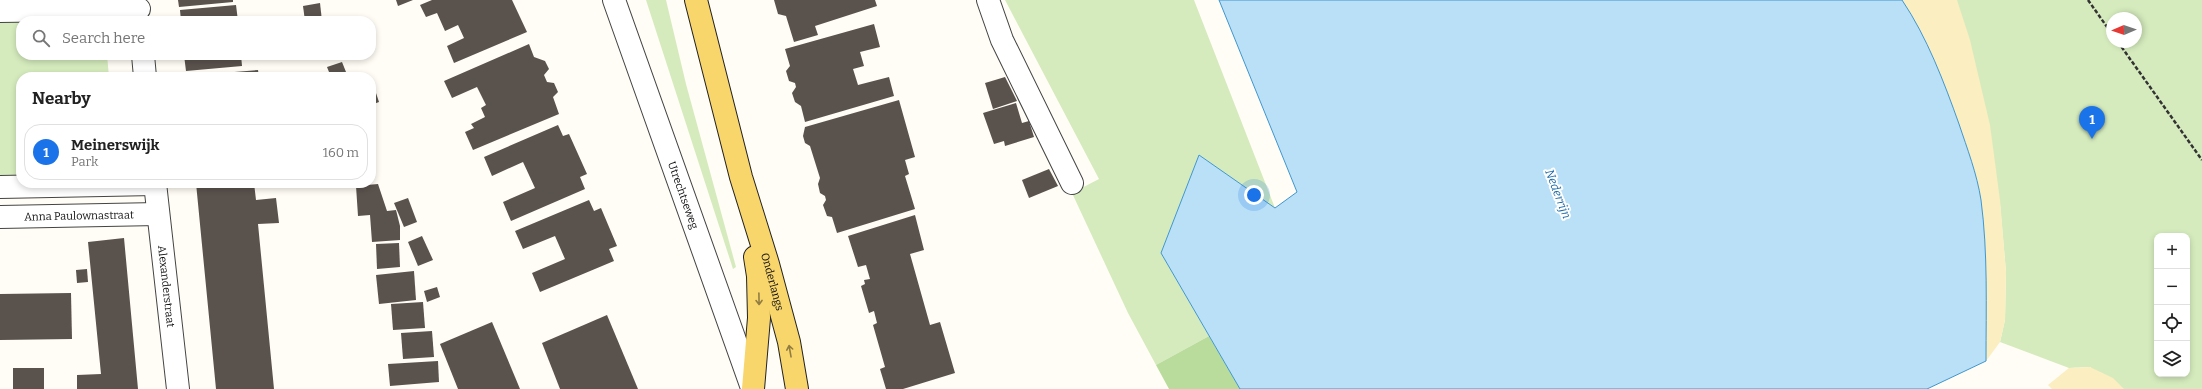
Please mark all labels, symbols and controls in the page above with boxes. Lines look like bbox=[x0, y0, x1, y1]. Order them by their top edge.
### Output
north arrow bbox=[2106, 12, 2142, 48]
search box bbox=[16, 16, 376, 60]
icon: search bbox=[30, 27, 52, 49]
text: Search here bbox=[62, 29, 145, 47]
text: Nearby bbox=[32, 88, 91, 109]
pin: 1 bbox=[2079, 106, 2105, 139]
text: Meinerswijk bbox=[71, 136, 160, 154]
text: 1 bbox=[43, 145, 49, 160]
text: 160 m bbox=[323, 145, 359, 160]
text: Park bbox=[71, 154, 98, 169]
street label: Utrechtseweg bbox=[665, 160, 701, 231]
water label: Nederrijn bbox=[1542, 167, 1574, 221]
your location bbox=[1244, 185, 1264, 205]
street label: Anna Paulownastraat bbox=[24, 208, 134, 224]
map controls bbox=[2154, 233, 2190, 377]
button: + bbox=[2154, 233, 2190, 269]
street label: Alexanderstraat bbox=[155, 245, 177, 328]
street label: Onderlangs bbox=[758, 251, 786, 312]
button: − bbox=[2154, 269, 2190, 305]
one-way arrow bbox=[755, 292, 762, 305]
button: locate bbox=[2154, 305, 2190, 341]
button: layers bbox=[2154, 341, 2190, 377]
one-way arrow bbox=[786, 345, 794, 358]

